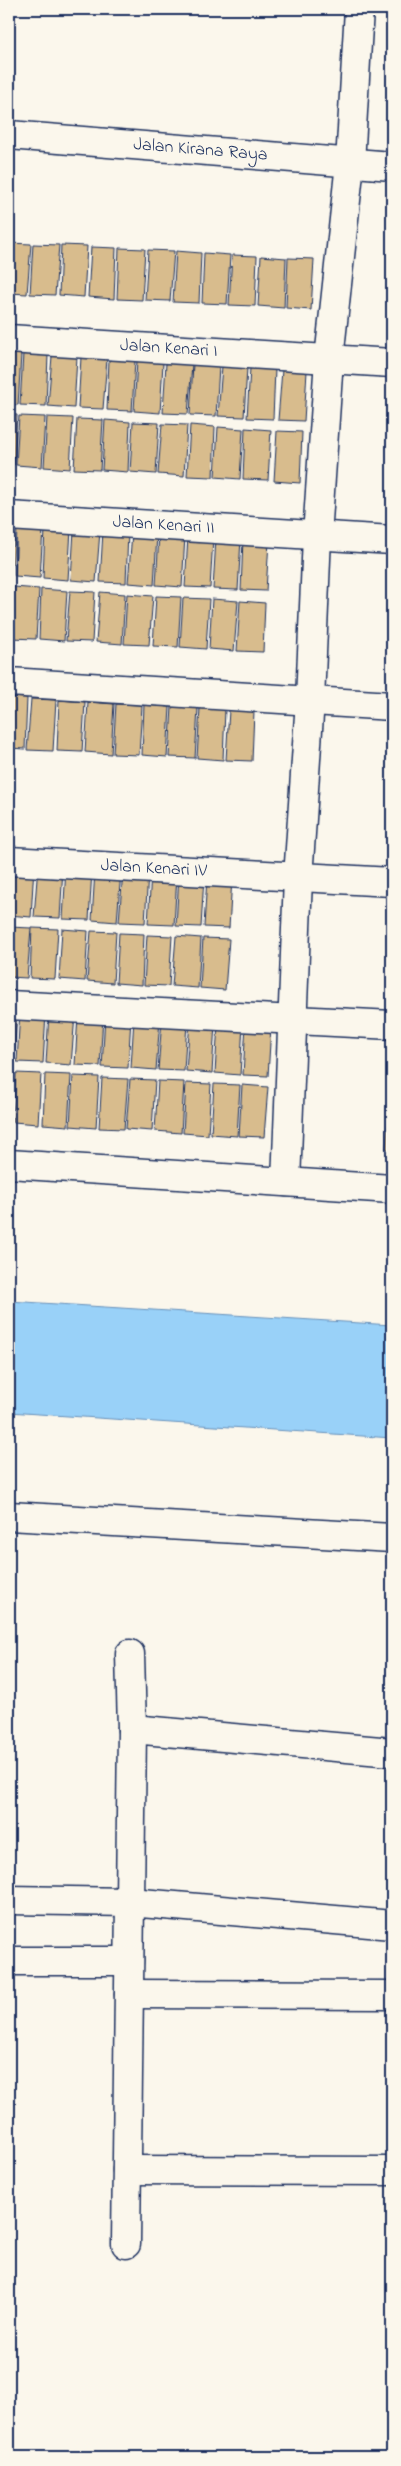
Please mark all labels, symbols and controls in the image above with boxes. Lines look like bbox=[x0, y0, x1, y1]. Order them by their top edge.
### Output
street label: Jalan Kirana Raya bbox=[132, 132, 268, 169]
street label: Jalan Kenari I bbox=[119, 333, 218, 365]
street label: Jalan Kenari II bbox=[112, 510, 215, 542]
street label: Jalan Kenari IV bbox=[100, 853, 208, 885]

